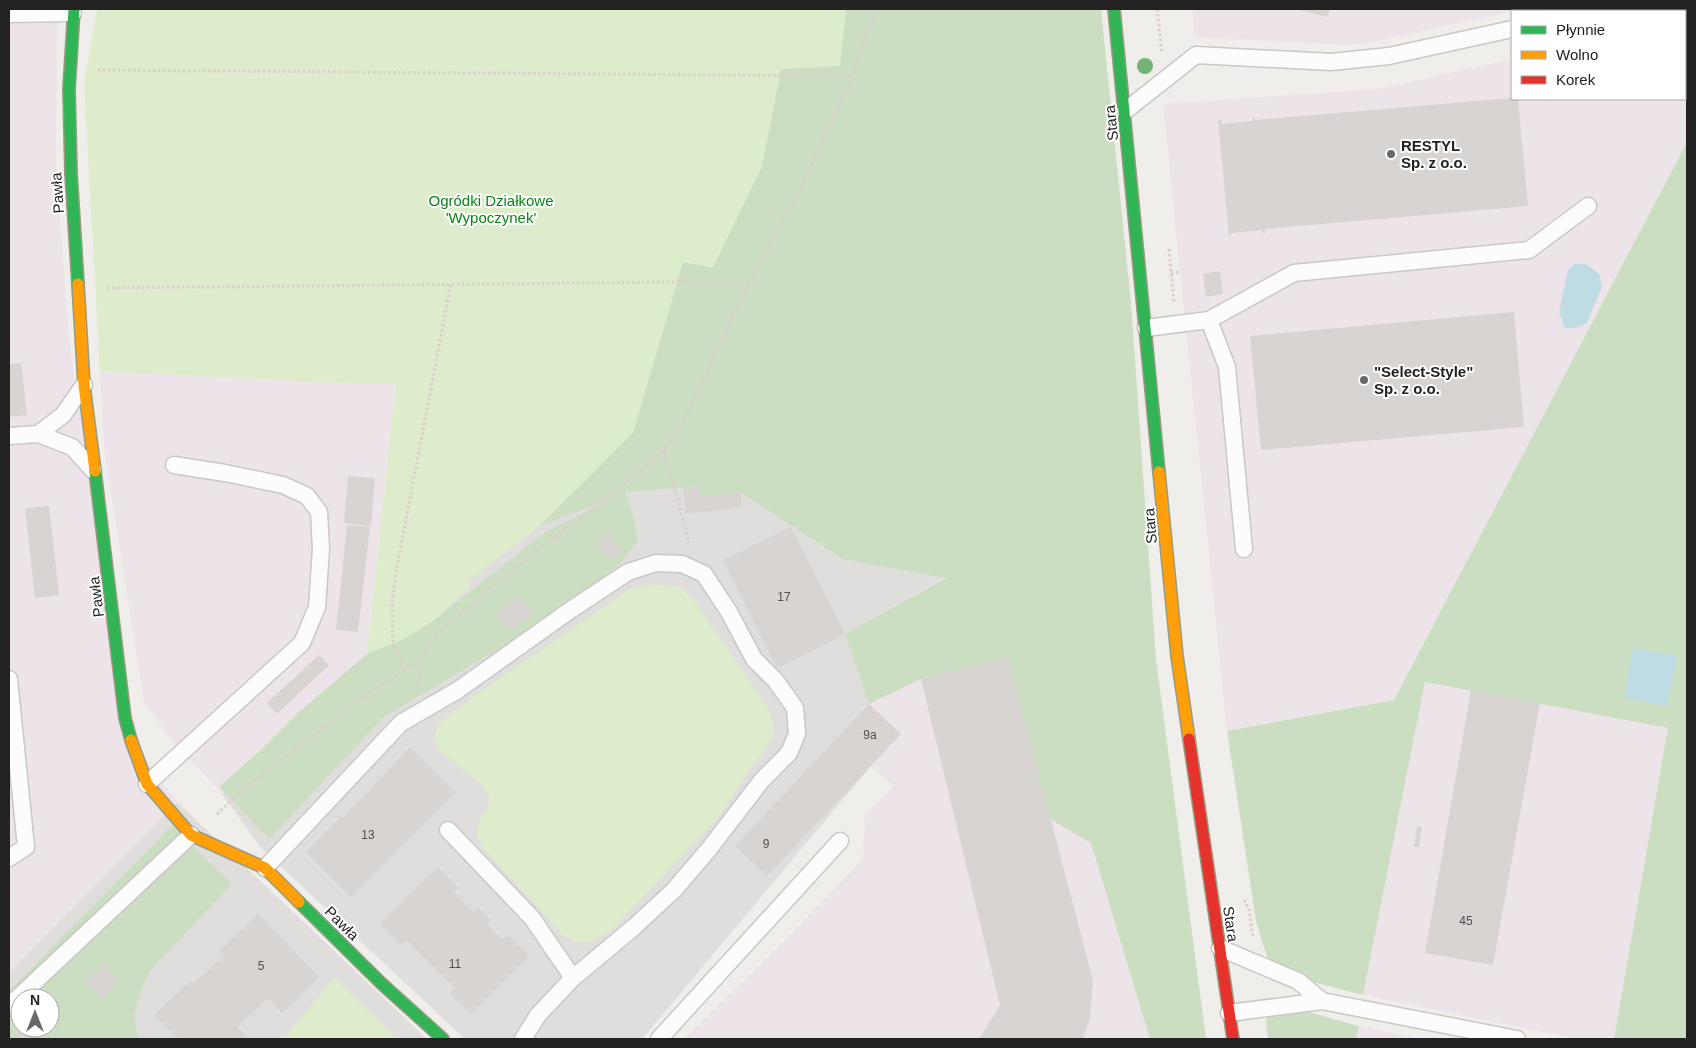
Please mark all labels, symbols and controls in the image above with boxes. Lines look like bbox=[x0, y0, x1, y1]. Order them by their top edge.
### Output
legend bbox=[1511, 10, 1686, 100]
text: Płynnie bbox=[1556, 21, 1605, 38]
text: Wolno bbox=[1556, 46, 1598, 63]
text: Korek bbox=[1556, 71, 1596, 88]
street label: Stara bbox=[1101, 104, 1121, 142]
place label: RESTYL Sp. z o.o. bbox=[1401, 137, 1467, 171]
marker: RESTYL Sp. z o.o. bbox=[1385, 148, 1397, 160]
street label: Pawła bbox=[47, 171, 67, 214]
park label: Ogródki Działkowe 'Wypoczynek' bbox=[428, 192, 554, 226]
place label: "Select-Style" Sp. z o.o. bbox=[1374, 363, 1473, 397]
marker: "Select-Style" Sp. z o.o. bbox=[1358, 374, 1370, 386]
street label: Stara bbox=[1140, 507, 1160, 545]
street label: Pawła bbox=[85, 575, 107, 618]
house number: 17 bbox=[777, 590, 791, 604]
house number: 9a bbox=[863, 728, 877, 742]
house number: 13 bbox=[361, 828, 375, 842]
house number: 9 bbox=[763, 837, 770, 851]
street label: Pawła bbox=[322, 903, 363, 944]
street label: Stara bbox=[1220, 905, 1242, 944]
house number: 45 bbox=[1459, 914, 1473, 928]
house number: 11 bbox=[449, 957, 462, 971]
house number: 5 bbox=[258, 959, 265, 973]
north arrow bbox=[10, 988, 60, 1038]
text: N bbox=[30, 992, 40, 1008]

